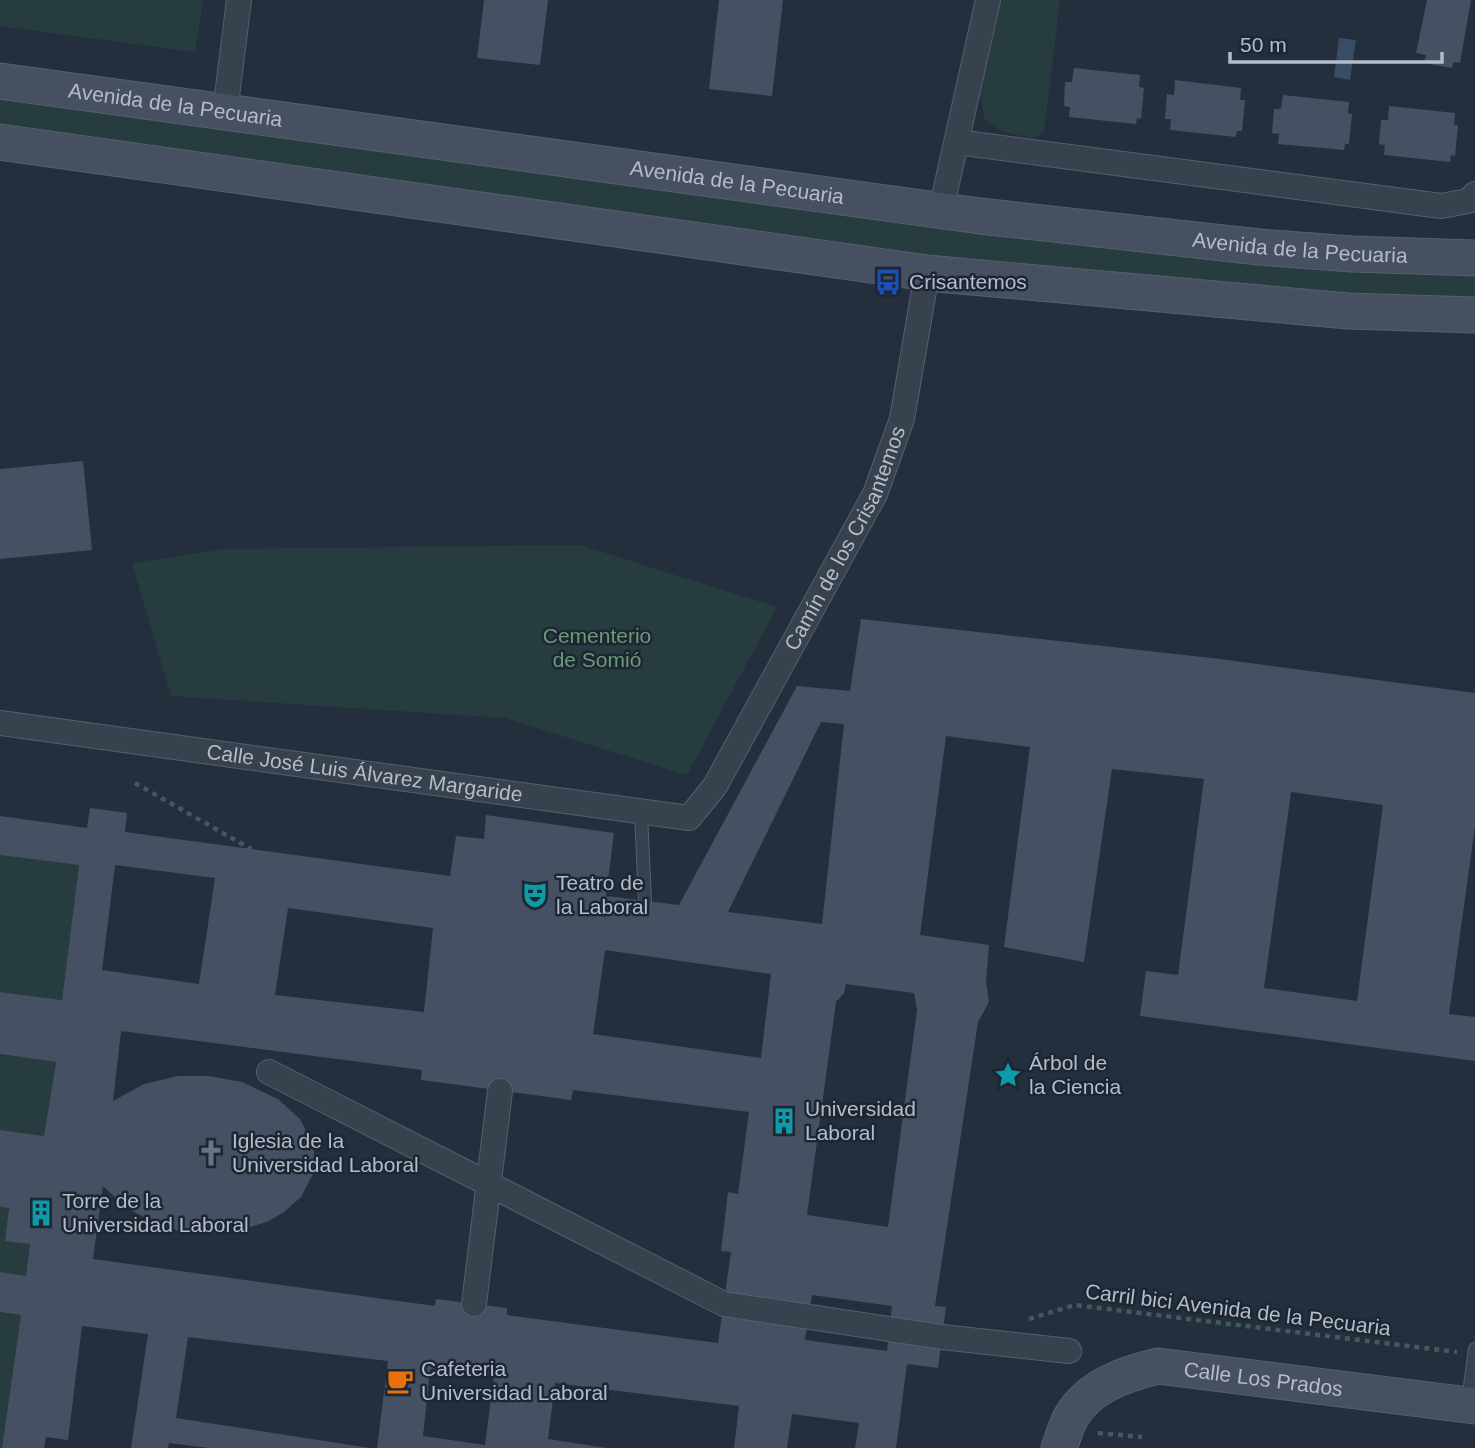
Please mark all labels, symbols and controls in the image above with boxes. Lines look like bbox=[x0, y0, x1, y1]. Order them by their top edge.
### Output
scale bar bbox=[1230, 21, 1442, 65]
text: 50 m bbox=[1240, 33, 1287, 56]
street label: Avenida de la Pecuaria bbox=[67, 79, 284, 131]
street label: Avenida de la Pecuaria bbox=[629, 156, 846, 208]
street label: Avenida de la Pecuaria bbox=[1191, 228, 1408, 267]
bus stop icon: Crisantemos bbox=[873, 267, 903, 297]
place label: Crisantemos bbox=[909, 270, 1027, 293]
street label: Camín de los Crisantemos bbox=[780, 423, 909, 654]
park label: Cementerio de Somió bbox=[543, 624, 651, 671]
street label: Calle José Luis Álvarez Margaride bbox=[205, 740, 524, 806]
place label: Teatro de la Laboral bbox=[556, 871, 648, 918]
theatre icon: Teatro de la Laboral bbox=[520, 880, 550, 910]
place label: Árbol de la Ciencia bbox=[1029, 1051, 1122, 1098]
place icon: Árbol de la Ciencia bbox=[993, 1060, 1023, 1090]
place label: Universidad Laboral bbox=[805, 1097, 916, 1144]
building icon: Universidad Laboral bbox=[769, 1106, 799, 1136]
place label: Iglesia de la Universidad Laboral bbox=[232, 1129, 419, 1176]
church icon: Iglesia de la Universidad Laboral bbox=[196, 1138, 226, 1168]
place label: Torre de la Universidad Laboral bbox=[62, 1189, 249, 1236]
building icon: Torre de la Universidad Laboral bbox=[26, 1198, 56, 1228]
street label: Carril bici Avenida de la Pecuaria bbox=[1084, 1279, 1393, 1340]
place label: Cafeteria Universidad Laboral bbox=[421, 1357, 608, 1404]
street label: Calle Los Prados bbox=[1182, 1357, 1344, 1400]
cafe icon: Cafeteria Universidad Laboral bbox=[385, 1366, 415, 1396]

